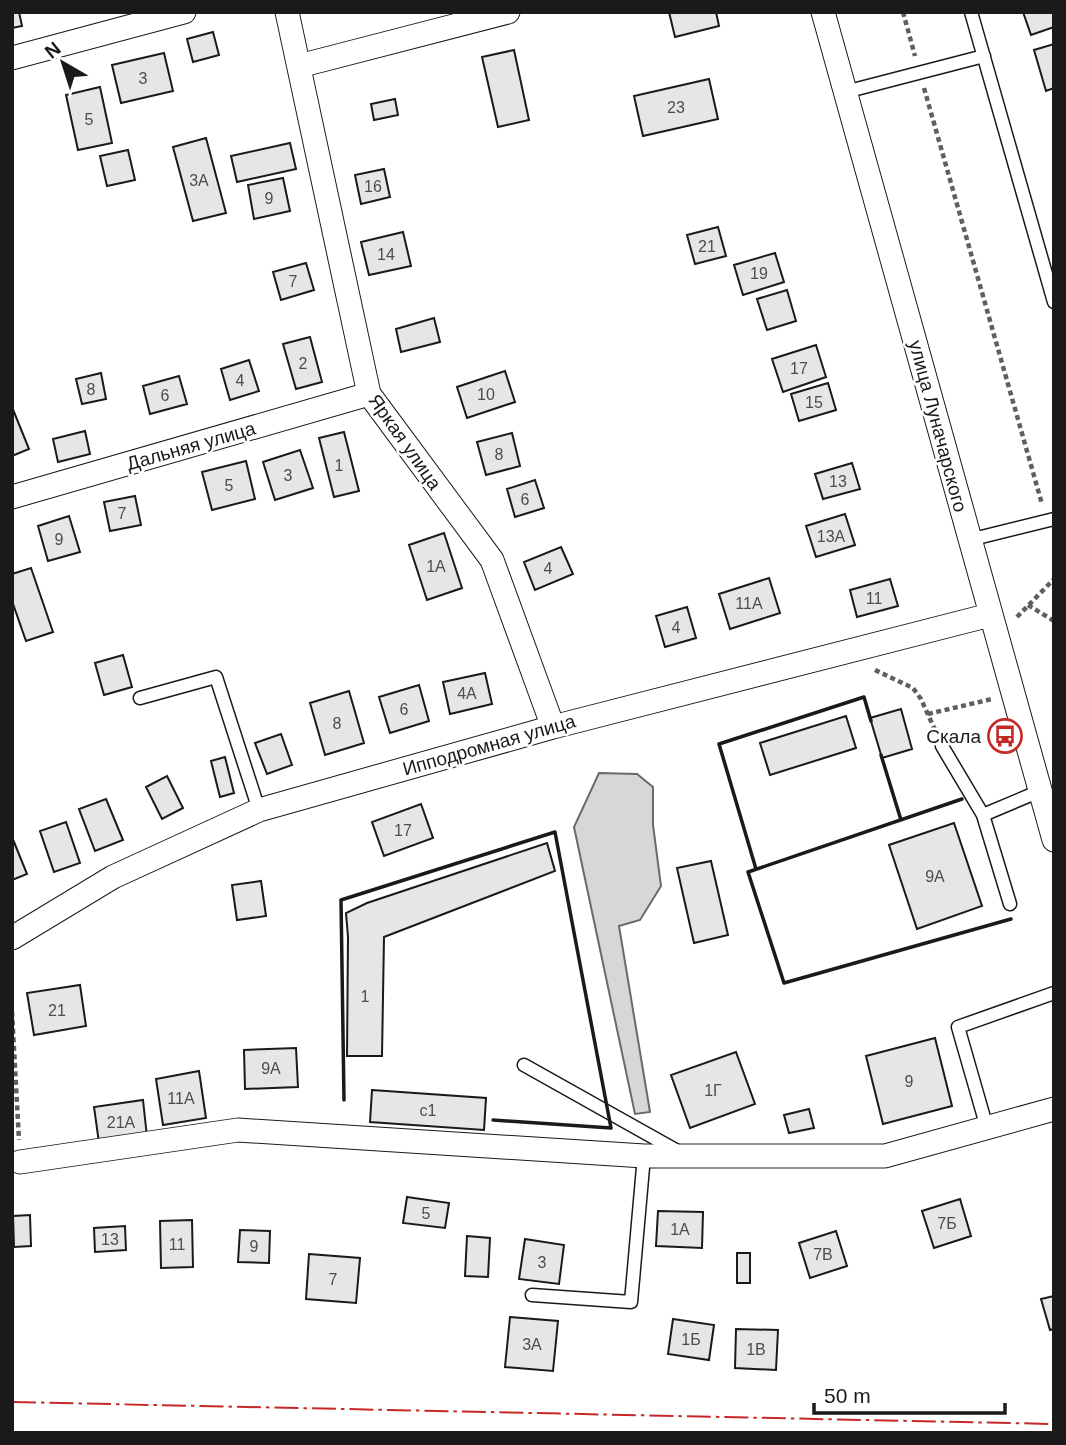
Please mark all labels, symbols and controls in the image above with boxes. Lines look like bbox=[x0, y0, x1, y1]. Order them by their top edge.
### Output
north arrow bbox=[28, 28, 98, 98]
text: N bbox=[41, 38, 65, 63]
house number: 3 bbox=[139, 70, 148, 87]
house number: 23 bbox=[667, 99, 685, 116]
house number: 5 bbox=[85, 111, 94, 128]
house number: 3А bbox=[189, 172, 209, 189]
house number: 16 bbox=[364, 178, 382, 195]
house number: 9 bbox=[265, 190, 274, 207]
house number: 21 bbox=[698, 238, 716, 255]
house number: 14 bbox=[377, 246, 395, 263]
house number: 19 bbox=[750, 265, 768, 282]
house number: 7 bbox=[289, 273, 298, 290]
street label: улица Луначарского bbox=[905, 338, 971, 514]
house number: 2 bbox=[299, 355, 308, 372]
house number: 17 bbox=[790, 360, 808, 377]
house number: 4 bbox=[236, 372, 245, 389]
house number: 8 bbox=[87, 381, 96, 398]
house number: 10 bbox=[477, 386, 495, 403]
house number: 6 bbox=[161, 387, 170, 404]
street label: Яркая улица bbox=[364, 390, 446, 494]
house number: 15 bbox=[805, 394, 823, 411]
street label: Дальняя улица bbox=[124, 417, 258, 474]
house number: 8 bbox=[495, 446, 504, 463]
house number: 1 bbox=[335, 457, 344, 474]
house number: 3 bbox=[284, 467, 293, 484]
house number: 13 bbox=[829, 473, 847, 490]
house number: 5 bbox=[225, 477, 234, 494]
house number: 6 bbox=[521, 491, 530, 508]
house number: 7 bbox=[118, 505, 127, 522]
house number: 13А bbox=[817, 528, 846, 545]
house number: 9 bbox=[55, 531, 64, 548]
house number: 1А bbox=[426, 558, 446, 575]
house number: 4 bbox=[544, 560, 553, 577]
house number: 11 bbox=[866, 590, 882, 607]
house number: 11А bbox=[735, 595, 763, 612]
house number: 4 bbox=[672, 619, 681, 636]
house number: 4А bbox=[457, 685, 477, 702]
house number: 6 bbox=[400, 701, 409, 718]
street label: Ипподромная улица bbox=[400, 710, 578, 780]
house number: 8 bbox=[333, 715, 342, 732]
bus stop icon: Скала bbox=[986, 717, 1024, 755]
place label: Скала bbox=[926, 726, 981, 747]
house number: 17 bbox=[394, 822, 412, 839]
house number: 9А bbox=[925, 868, 945, 885]
house number: 1 bbox=[361, 988, 370, 1005]
house number: 21 bbox=[48, 1002, 66, 1019]
house number: 9А bbox=[261, 1060, 281, 1077]
house number: 9 bbox=[905, 1073, 914, 1090]
house number: 1Г bbox=[704, 1082, 722, 1099]
house number: 11А bbox=[167, 1090, 195, 1107]
house number: с1 bbox=[420, 1102, 437, 1119]
house number: 21А bbox=[107, 1114, 136, 1131]
house number: 5 bbox=[422, 1205, 431, 1222]
house number: 7Б bbox=[937, 1215, 957, 1232]
house number: 1А bbox=[670, 1221, 690, 1238]
house number: 13 bbox=[101, 1231, 119, 1248]
house number: 11 bbox=[169, 1236, 185, 1253]
house number: 9 bbox=[250, 1238, 259, 1255]
house number: 7В bbox=[813, 1246, 833, 1263]
house number: 3 bbox=[538, 1254, 547, 1271]
house number: 7 bbox=[329, 1271, 338, 1288]
house number: 1Б bbox=[681, 1331, 701, 1348]
house number: 3А bbox=[522, 1336, 542, 1353]
house number: 1В bbox=[746, 1341, 766, 1358]
scale bar bbox=[814, 1372, 1005, 1416]
text: 50 m bbox=[824, 1384, 871, 1407]

